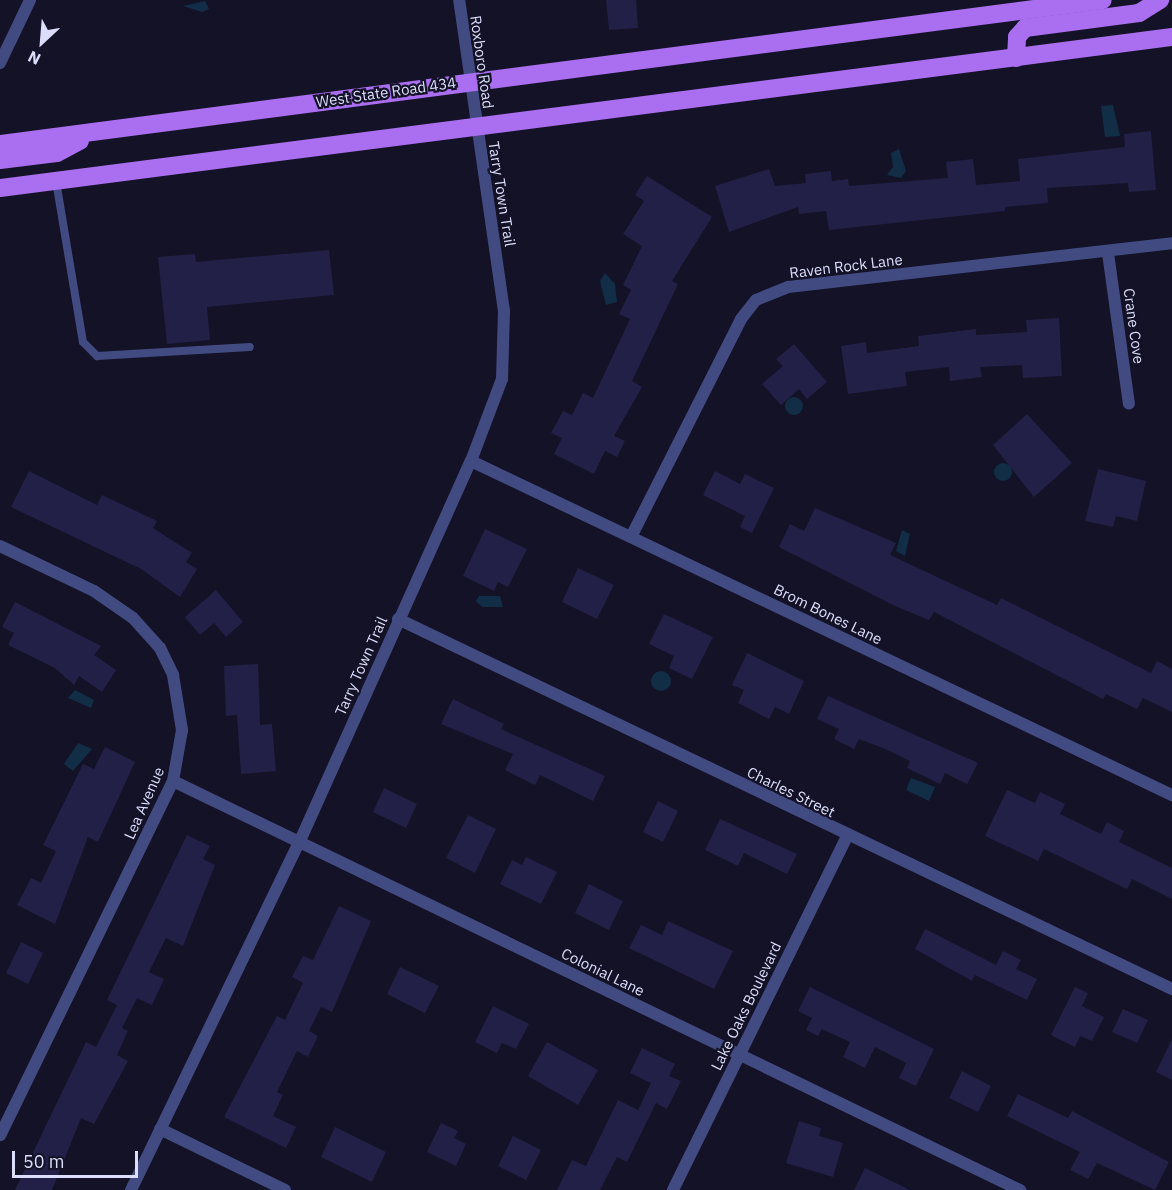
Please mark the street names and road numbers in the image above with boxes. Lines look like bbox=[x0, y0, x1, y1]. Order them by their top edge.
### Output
street label: Roxboro Road bbox=[467, 14, 497, 110]
street label: West State Road 434 bbox=[315, 73, 457, 111]
street label: Tarry Town Trail bbox=[485, 140, 519, 248]
street label: Raven Rock Lane bbox=[788, 250, 904, 282]
street label: Crane Cove bbox=[1120, 287, 1148, 365]
street label: Brom Bones Lane bbox=[771, 580, 885, 648]
street label: Tarry Town Trail bbox=[331, 614, 391, 718]
street label: Charles Street bbox=[744, 763, 838, 821]
street label: Lea Avenue bbox=[120, 764, 168, 842]
street label: Lake Oaks Boulevard bbox=[707, 939, 785, 1073]
street label: Colonial Lane bbox=[558, 944, 648, 1000]

